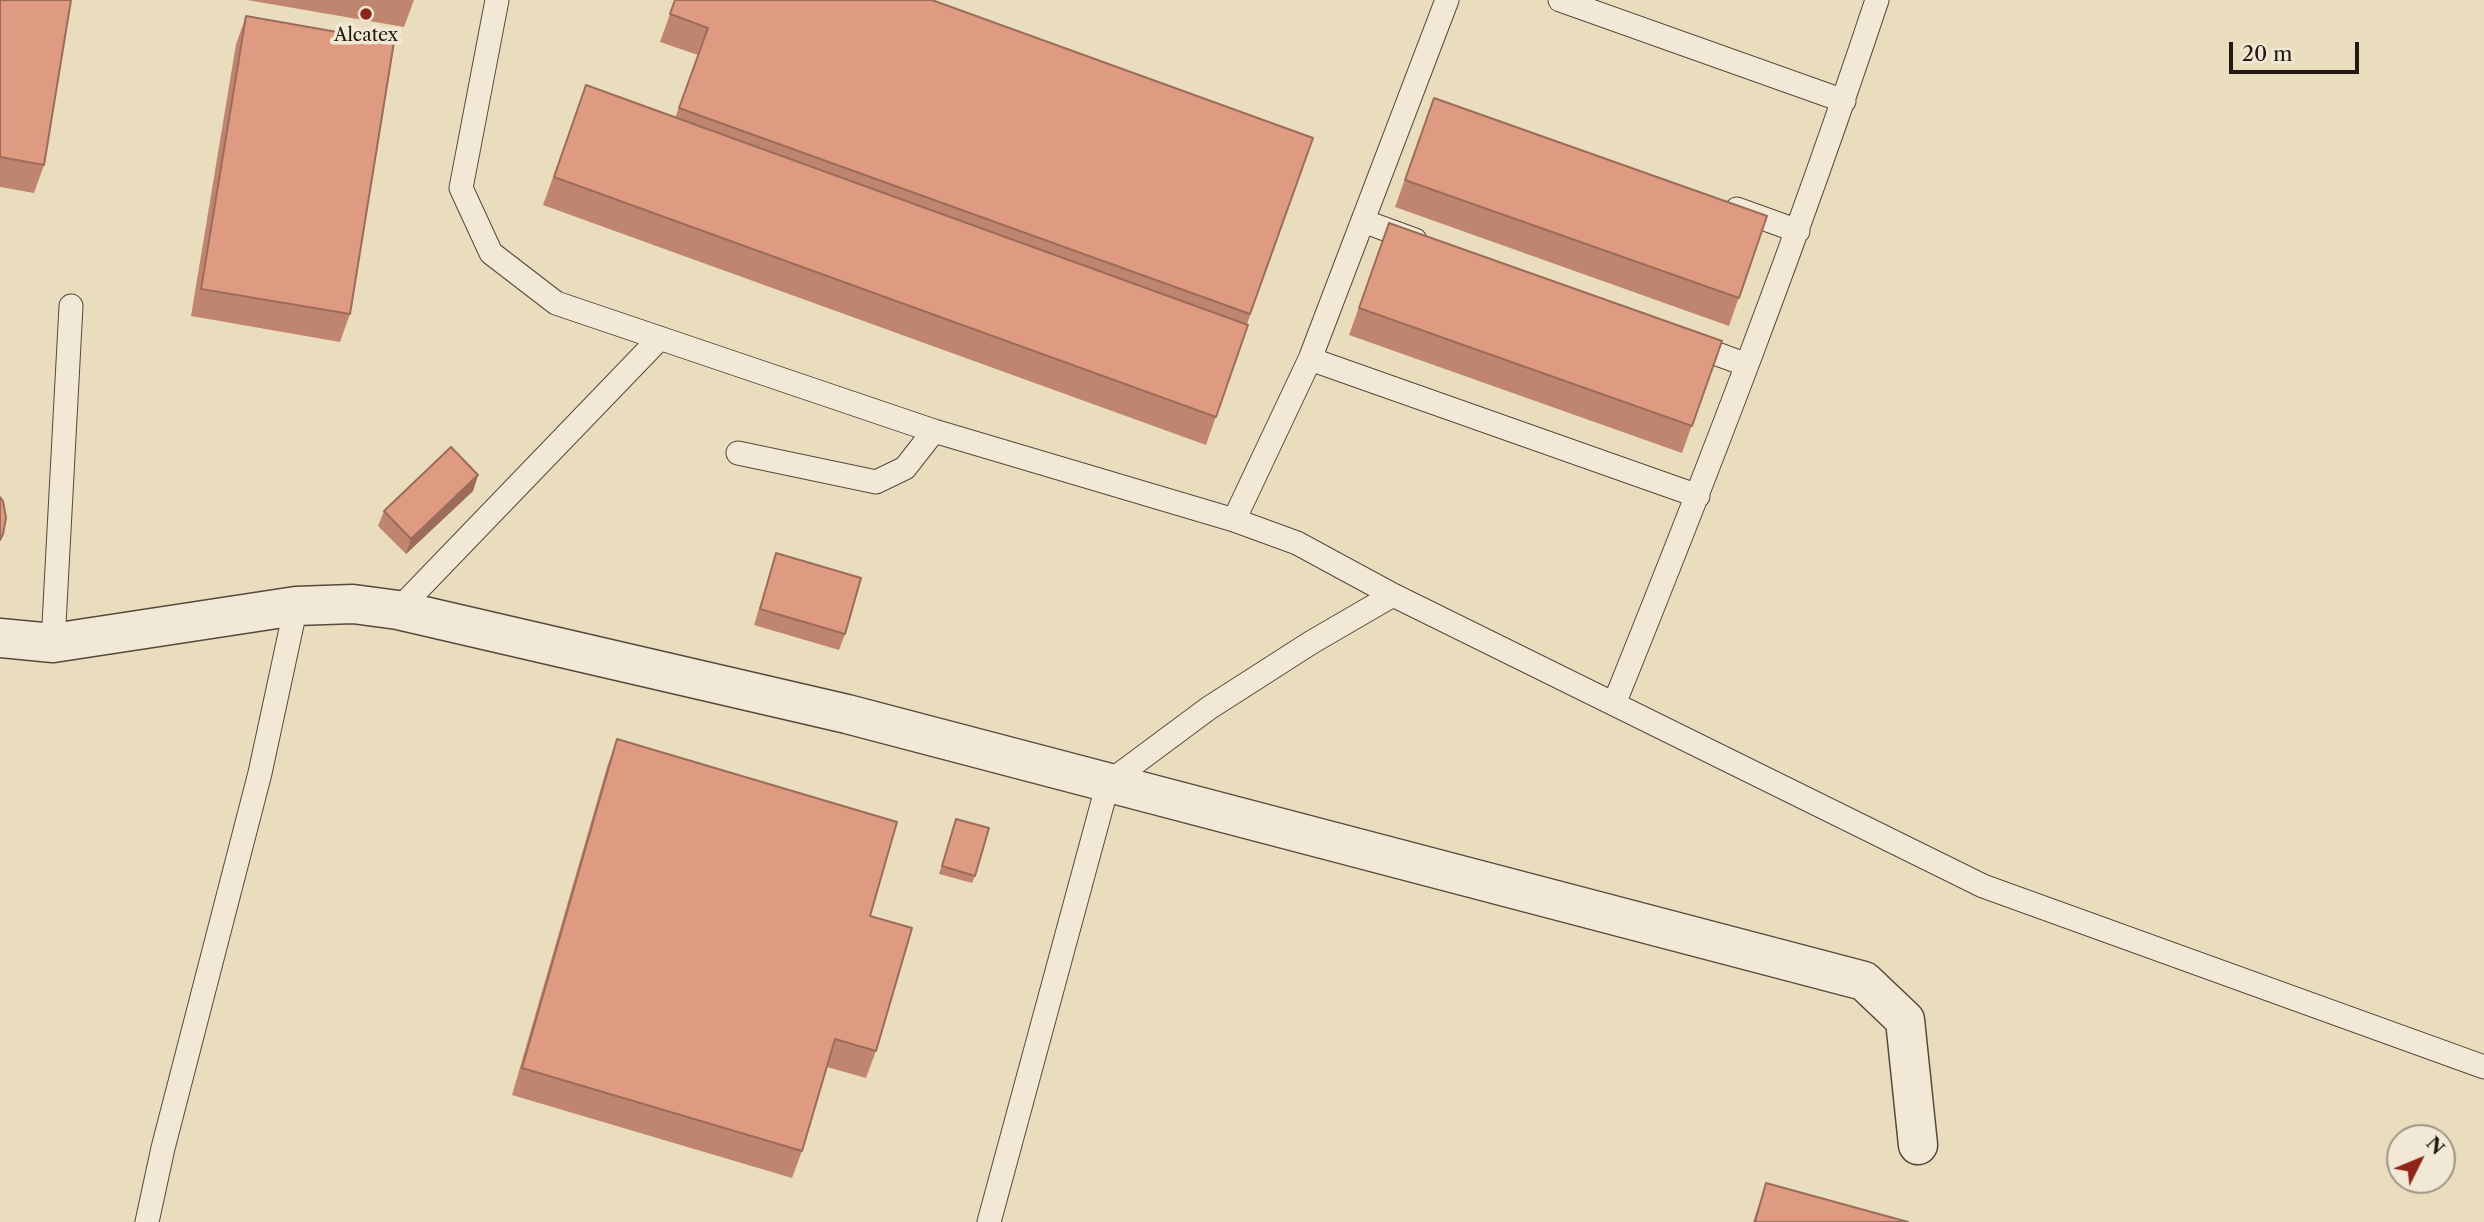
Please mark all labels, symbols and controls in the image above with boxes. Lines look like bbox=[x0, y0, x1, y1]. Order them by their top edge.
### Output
marker: Alcatex bbox=[358, 6, 374, 22]
place label: Alcatex bbox=[334, 25, 398, 47]
scale bar bbox=[2232, 28, 2362, 72]
text: 20 m bbox=[2242, 41, 2293, 66]
north arrow bbox=[2386, 1124, 2456, 1194]
text: N bbox=[2421, 1132, 2449, 1160]

